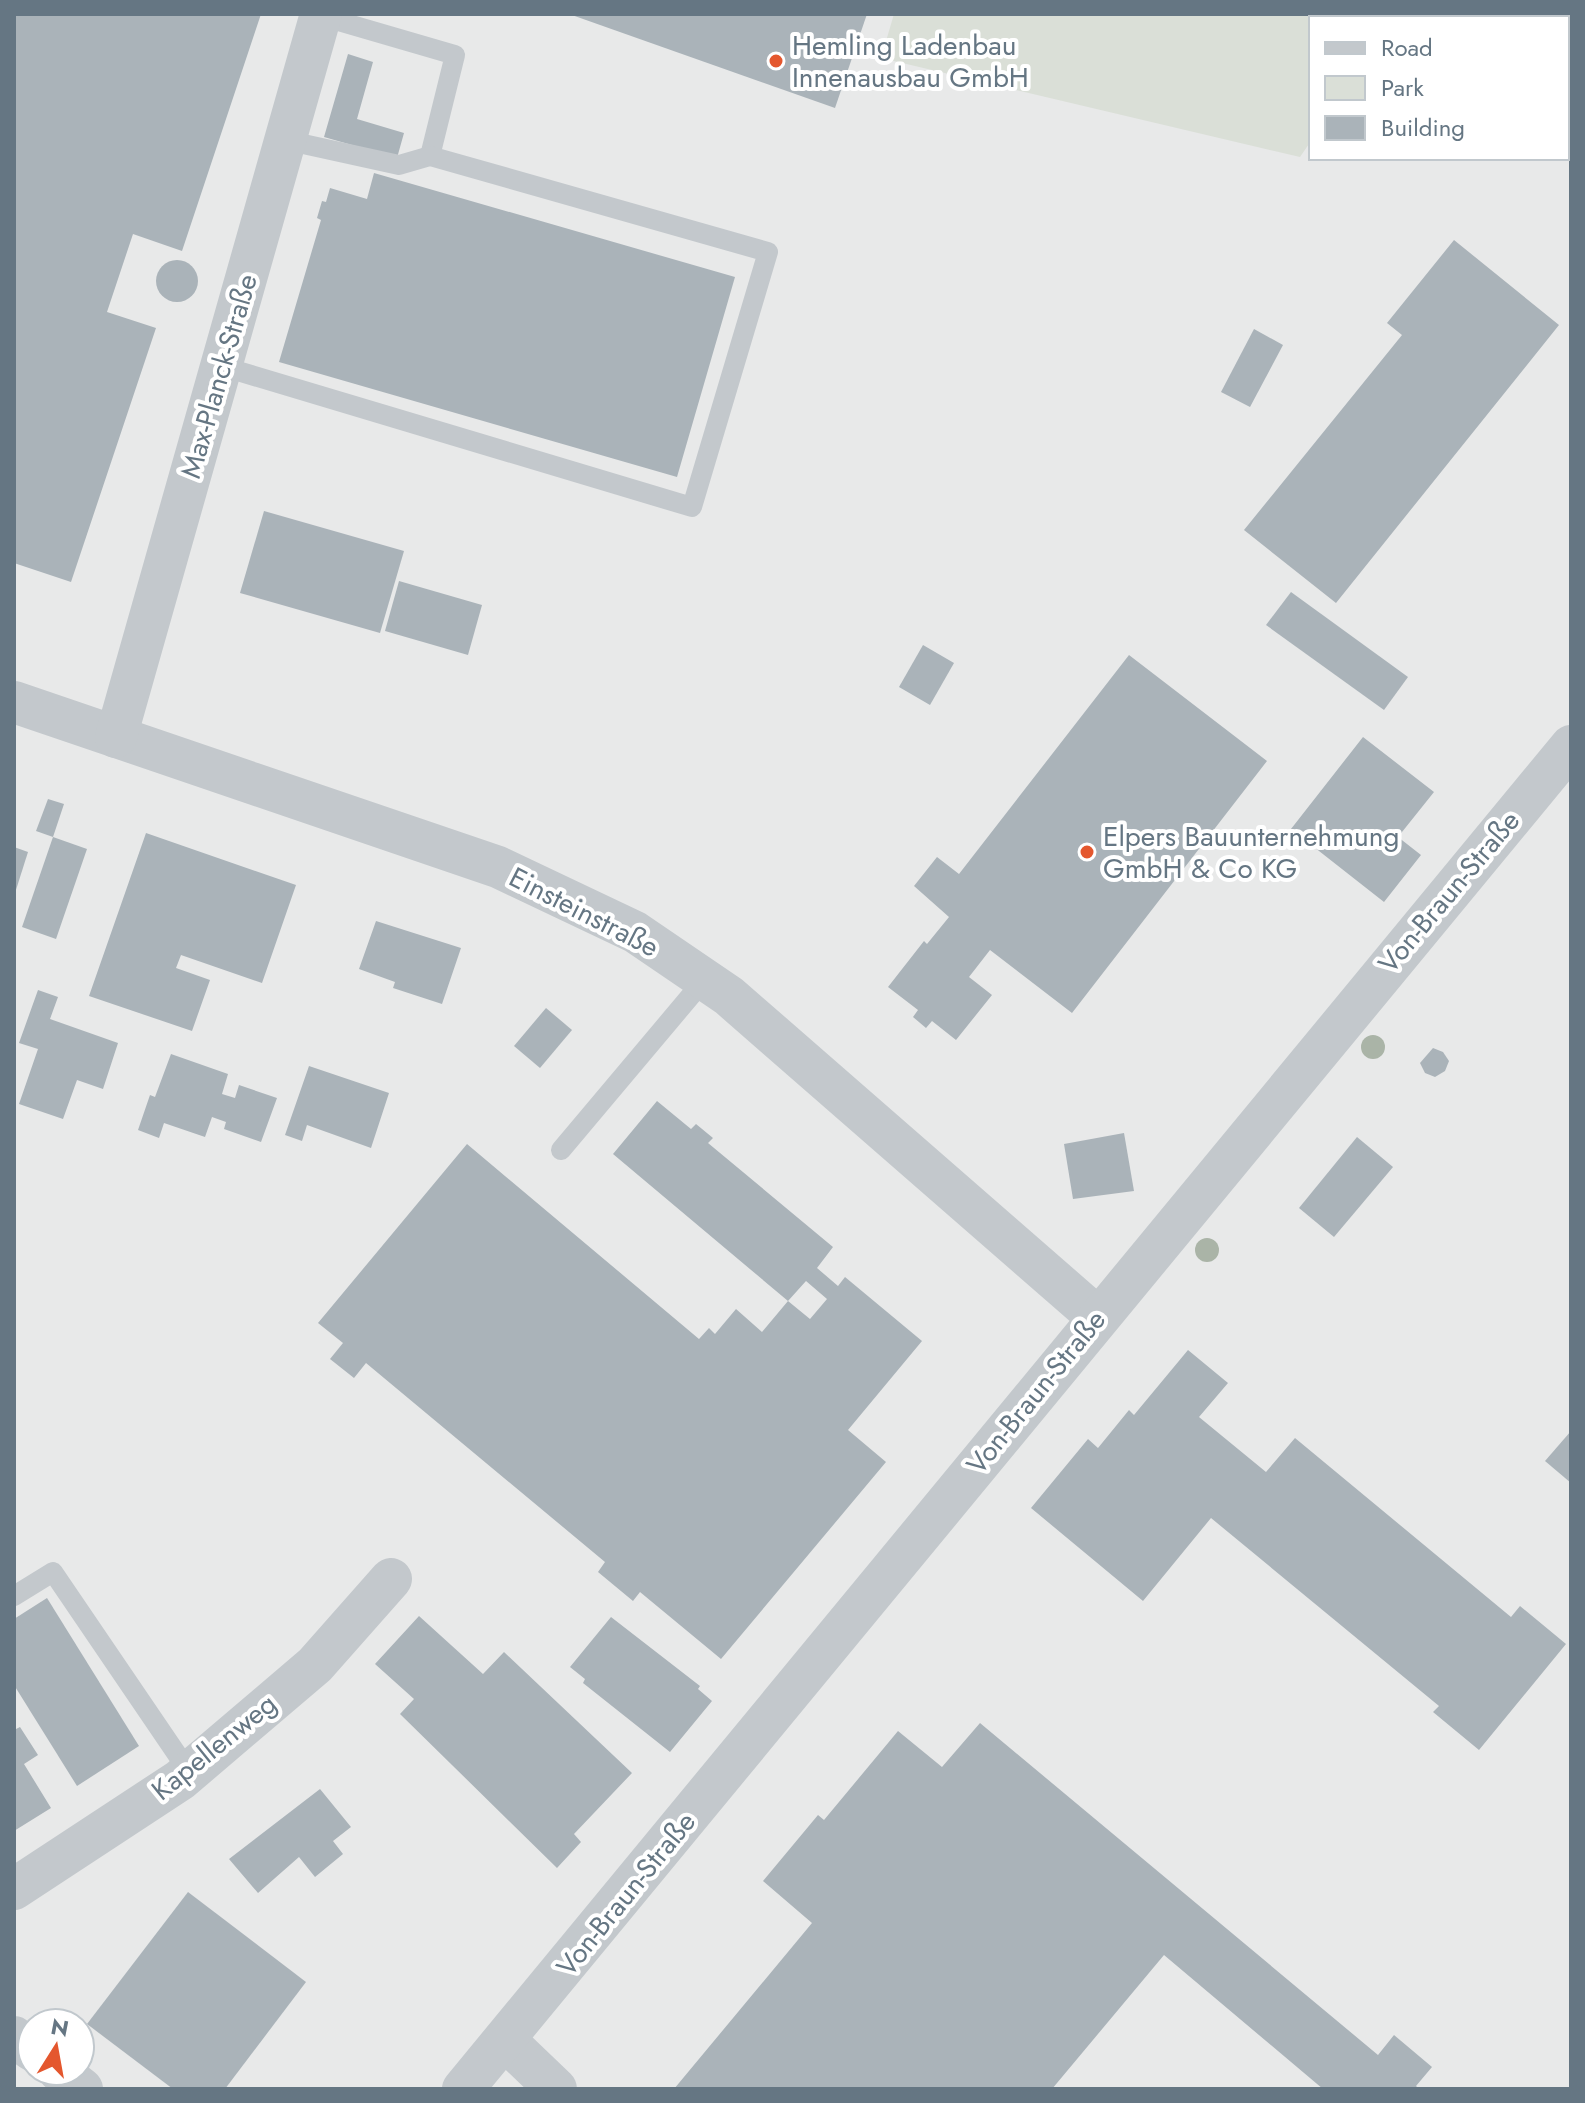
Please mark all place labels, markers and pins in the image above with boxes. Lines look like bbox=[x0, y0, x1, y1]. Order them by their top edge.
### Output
place label: Hemling Ladenbau Innenausbau GmbH bbox=[792, 25, 1029, 98]
marker: Hemling Ladenbau Innenausbau GmbH bbox=[767, 52, 785, 70]
place label: Elpers Bauunternehmung GmbH & Co KG bbox=[1103, 816, 1399, 889]
marker: Elpers Bauunternehmung GmbH & Co KG bbox=[1078, 843, 1096, 861]

